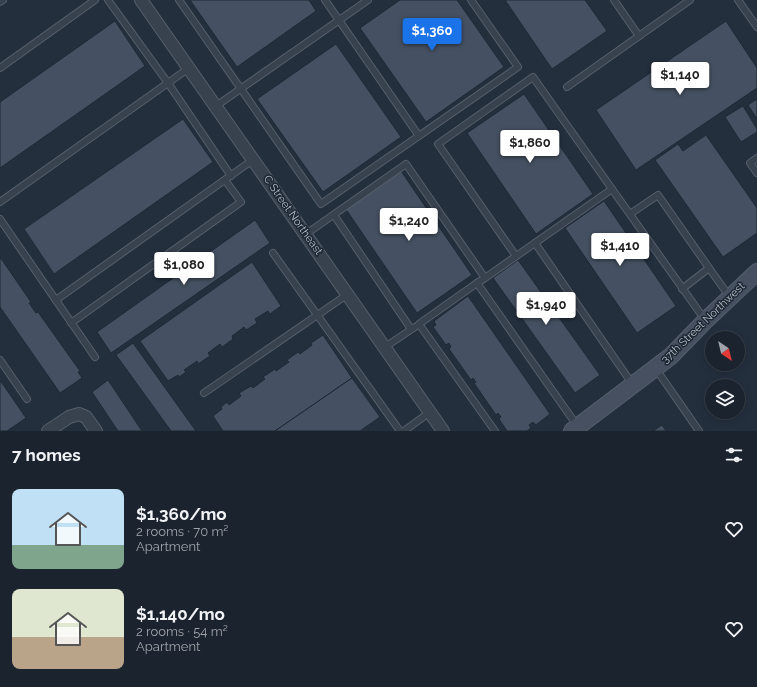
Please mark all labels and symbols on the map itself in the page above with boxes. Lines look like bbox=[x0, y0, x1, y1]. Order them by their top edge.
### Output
pin: $1,360 bbox=[399, 18, 465, 52]
pin: $1,140 bbox=[647, 62, 713, 96]
pin: $1,860 bbox=[497, 130, 563, 164]
street label: C Street Northeast bbox=[261, 173, 325, 257]
pin: $1,240 bbox=[376, 208, 442, 242]
pin: $1,410 bbox=[587, 233, 653, 267]
pin: $1,080 bbox=[151, 252, 217, 286]
street label: 37th Street Northwest bbox=[659, 280, 748, 366]
pin: $1,940 bbox=[513, 292, 579, 326]
north arrow bbox=[705, 331, 745, 371]

